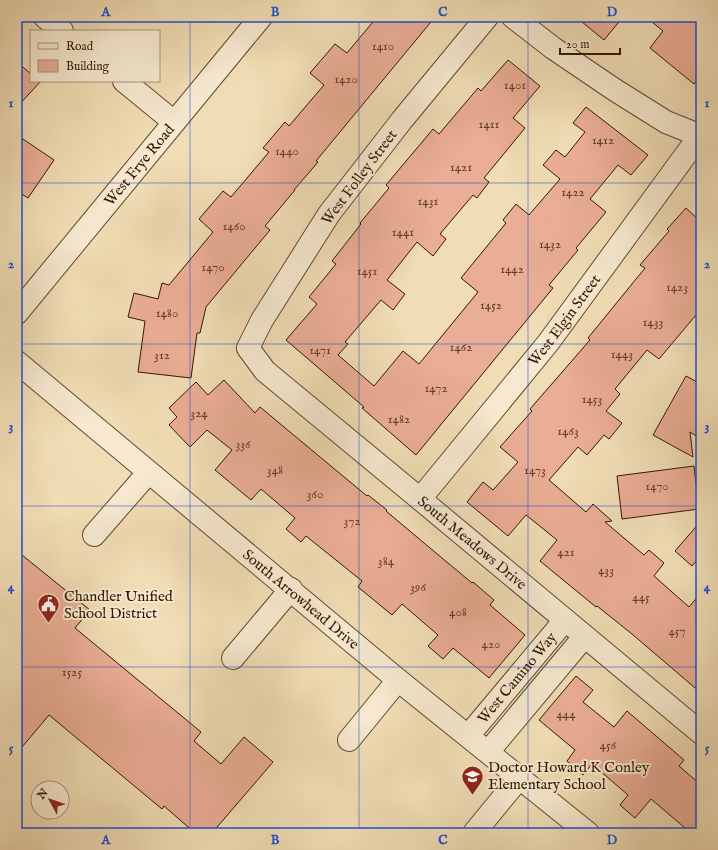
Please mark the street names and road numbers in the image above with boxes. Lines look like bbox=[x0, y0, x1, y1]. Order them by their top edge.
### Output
street label: West Frye Road bbox=[100, 120, 179, 210]
street label: West Folley Street bbox=[317, 126, 401, 229]
street label: West Elgin Street bbox=[524, 271, 605, 370]
street label: South Meadows Drive bbox=[413, 492, 531, 594]
street label: South Arrowhead Drive bbox=[238, 545, 363, 654]
street label: West Camino Way bbox=[473, 628, 561, 728]

